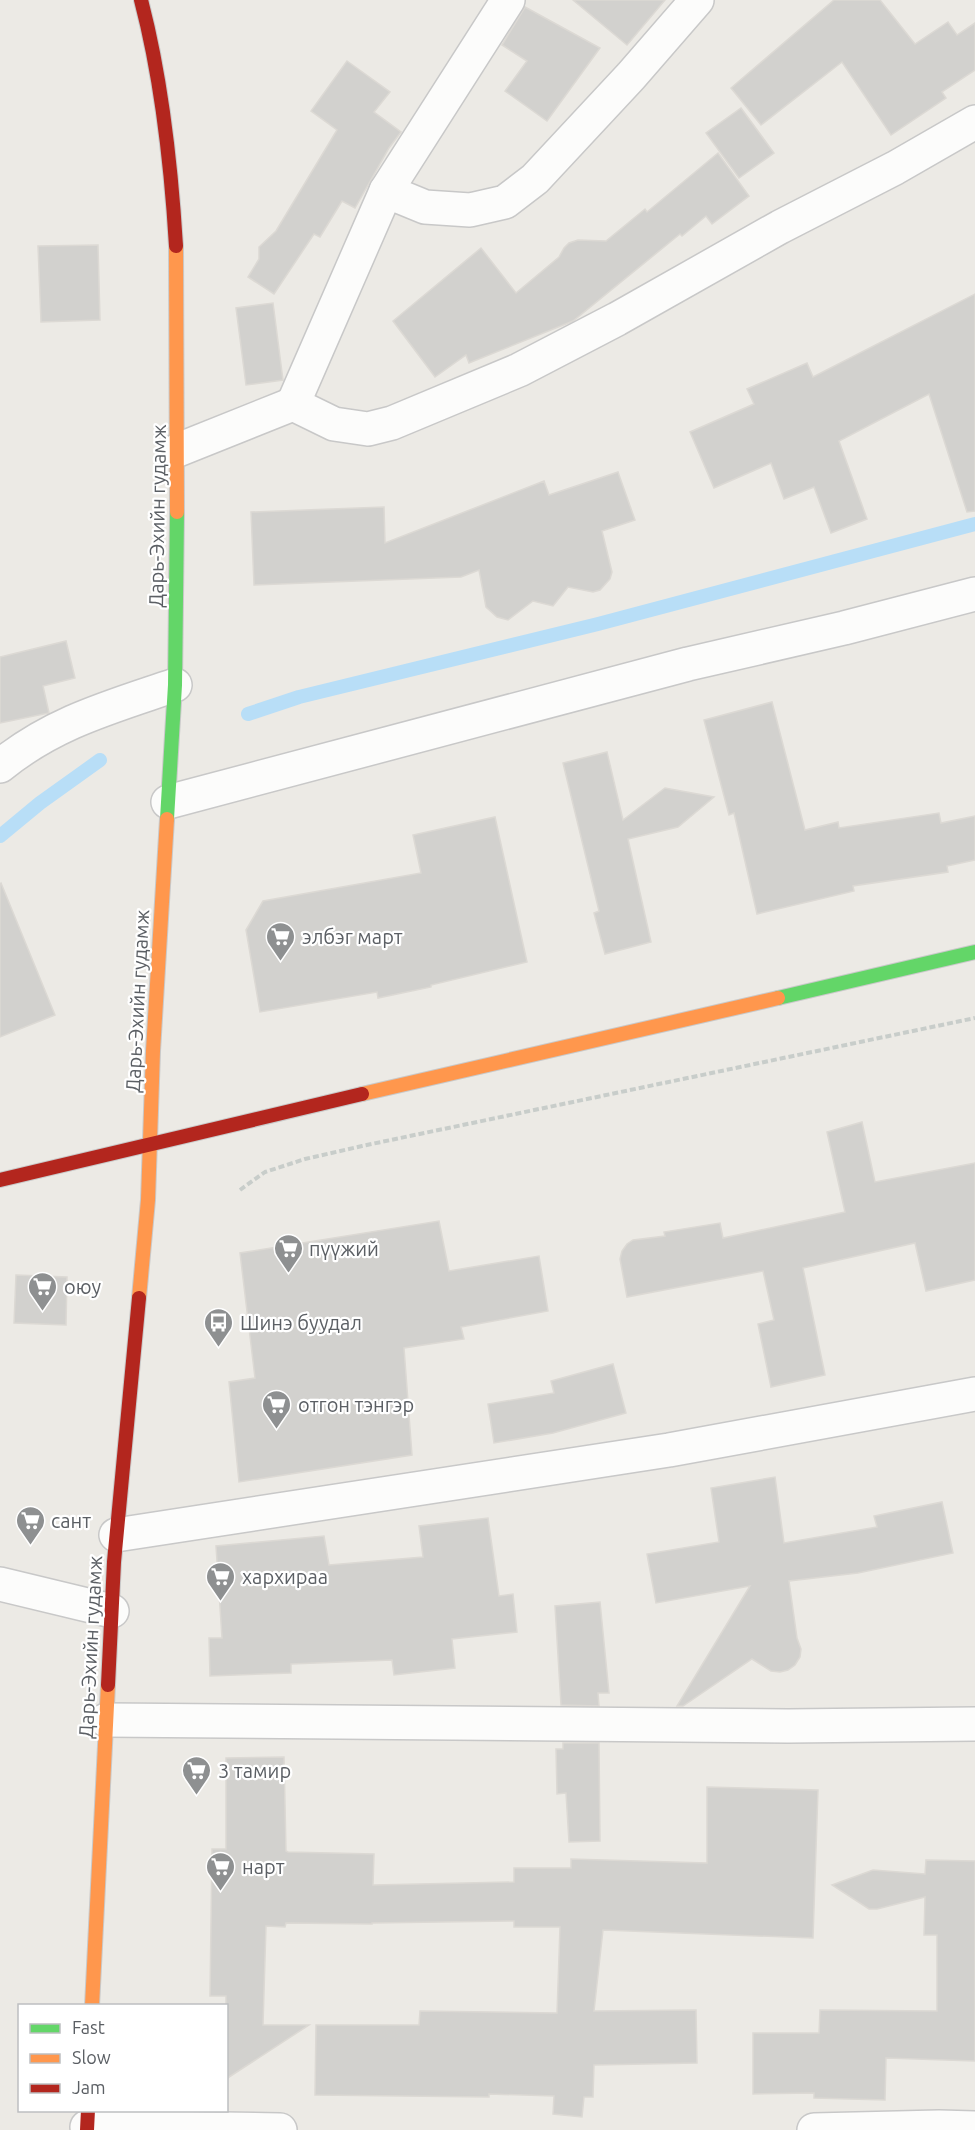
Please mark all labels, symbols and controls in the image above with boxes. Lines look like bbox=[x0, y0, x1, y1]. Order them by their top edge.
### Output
street label: Дарь-Эхийн гудамж bbox=[144, 424, 170, 608]
street label: Дарь-Эхийн гудамж bbox=[121, 909, 153, 1093]
supermarket icon: элбэг март bbox=[265, 920, 297, 962]
place label: элбэг март bbox=[302, 925, 403, 948]
supermarket icon: пүүжий bbox=[272, 1232, 304, 1274]
place label: пүүжий bbox=[309, 1237, 379, 1260]
supermarket icon: оюу bbox=[27, 1270, 59, 1312]
place label: оюу bbox=[64, 1275, 102, 1298]
bus stop icon: Шинэ буудал bbox=[203, 1306, 235, 1348]
place label: Шинэ буудал bbox=[240, 1311, 362, 1334]
supermarket icon: отгон тэнгэр bbox=[261, 1388, 293, 1430]
place label: отгон тэнгэр bbox=[298, 1393, 414, 1416]
supermarket icon: сант bbox=[14, 1504, 46, 1546]
place label: сант bbox=[51, 1509, 91, 1532]
street label: Дарь-Эхийн гудамж bbox=[74, 1555, 106, 1739]
supermarket icon: хархираа bbox=[205, 1560, 237, 1602]
place label: хархираа bbox=[242, 1565, 328, 1588]
supermarket icon: 3 тамир bbox=[181, 1754, 213, 1796]
place label: 3 тамир bbox=[218, 1759, 291, 1782]
supermarket icon: нарт bbox=[205, 1850, 237, 1892]
place label: нарт bbox=[242, 1855, 285, 1878]
legend bbox=[18, 2004, 228, 2112]
text: Fast bbox=[72, 2017, 105, 2037]
text: Slow bbox=[72, 2047, 111, 2067]
text: Jam bbox=[72, 2077, 106, 2097]

